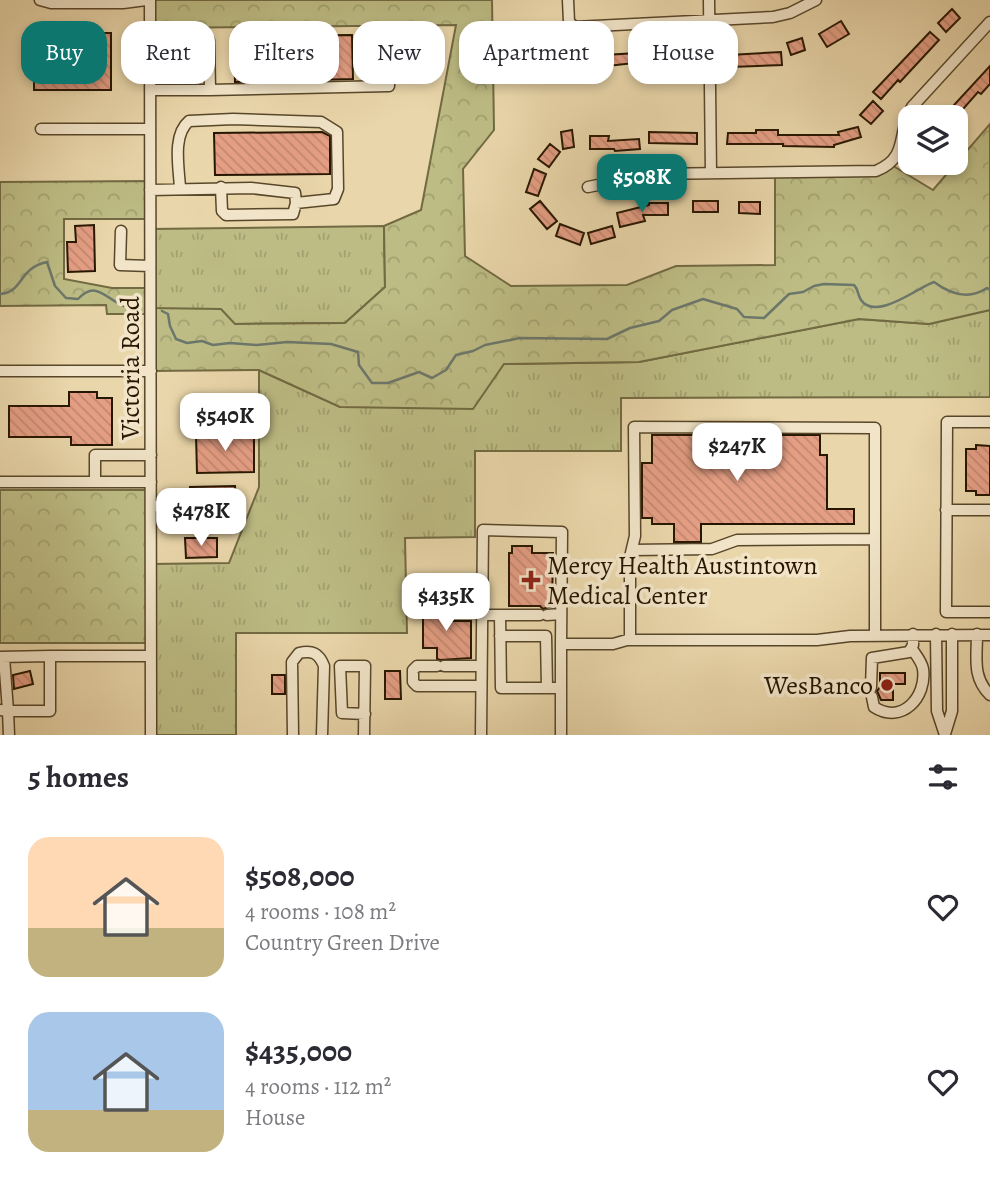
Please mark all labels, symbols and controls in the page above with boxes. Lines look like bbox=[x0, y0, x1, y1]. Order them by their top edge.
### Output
chip: Buy bbox=[21, 21, 107, 84]
chip: Rent bbox=[121, 21, 215, 84]
chip: Filters bbox=[229, 21, 339, 84]
chip: New bbox=[353, 21, 445, 84]
chip: Apartment bbox=[459, 21, 614, 84]
chip: House bbox=[628, 21, 738, 84]
map controls bbox=[898, 105, 968, 175]
button: layers bbox=[898, 105, 968, 175]
pin: $508K bbox=[593, 154, 691, 214]
text: $508K bbox=[613, 161, 671, 192]
street label: Victoria Road bbox=[113, 296, 148, 441]
pin: $540K bbox=[176, 393, 274, 453]
text: $540K bbox=[196, 400, 254, 431]
pin: $247K bbox=[688, 424, 786, 483]
text: $247K bbox=[708, 430, 766, 461]
pin: $478K bbox=[152, 489, 250, 548]
text: $478K bbox=[172, 495, 230, 526]
place label: Mercy Health Austintown Medical Center bbox=[547, 548, 817, 613]
marker: Mercy Health Austintown Medical Center bbox=[521, 570, 541, 590]
pin: $435K bbox=[397, 574, 495, 633]
text: $435K bbox=[418, 580, 474, 611]
place label: WesBanco bbox=[763, 668, 873, 703]
marker: WesBanco bbox=[879, 677, 895, 693]
text: 5 homes bbox=[28, 757, 129, 797]
icon: filters bbox=[924, 758, 962, 796]
text: $508,000 bbox=[245, 856, 355, 896]
icon: home bbox=[84, 865, 168, 949]
icon: heart bbox=[924, 888, 962, 926]
text: 4 rooms · 108 m² bbox=[245, 896, 396, 927]
text: Country Green Drive bbox=[245, 927, 440, 958]
text: $435,000 bbox=[245, 1031, 352, 1071]
icon: home bbox=[84, 1040, 168, 1124]
icon: heart bbox=[924, 1063, 962, 1101]
text: 4 rooms · 112 m² bbox=[245, 1071, 391, 1102]
text: House bbox=[245, 1102, 305, 1133]

